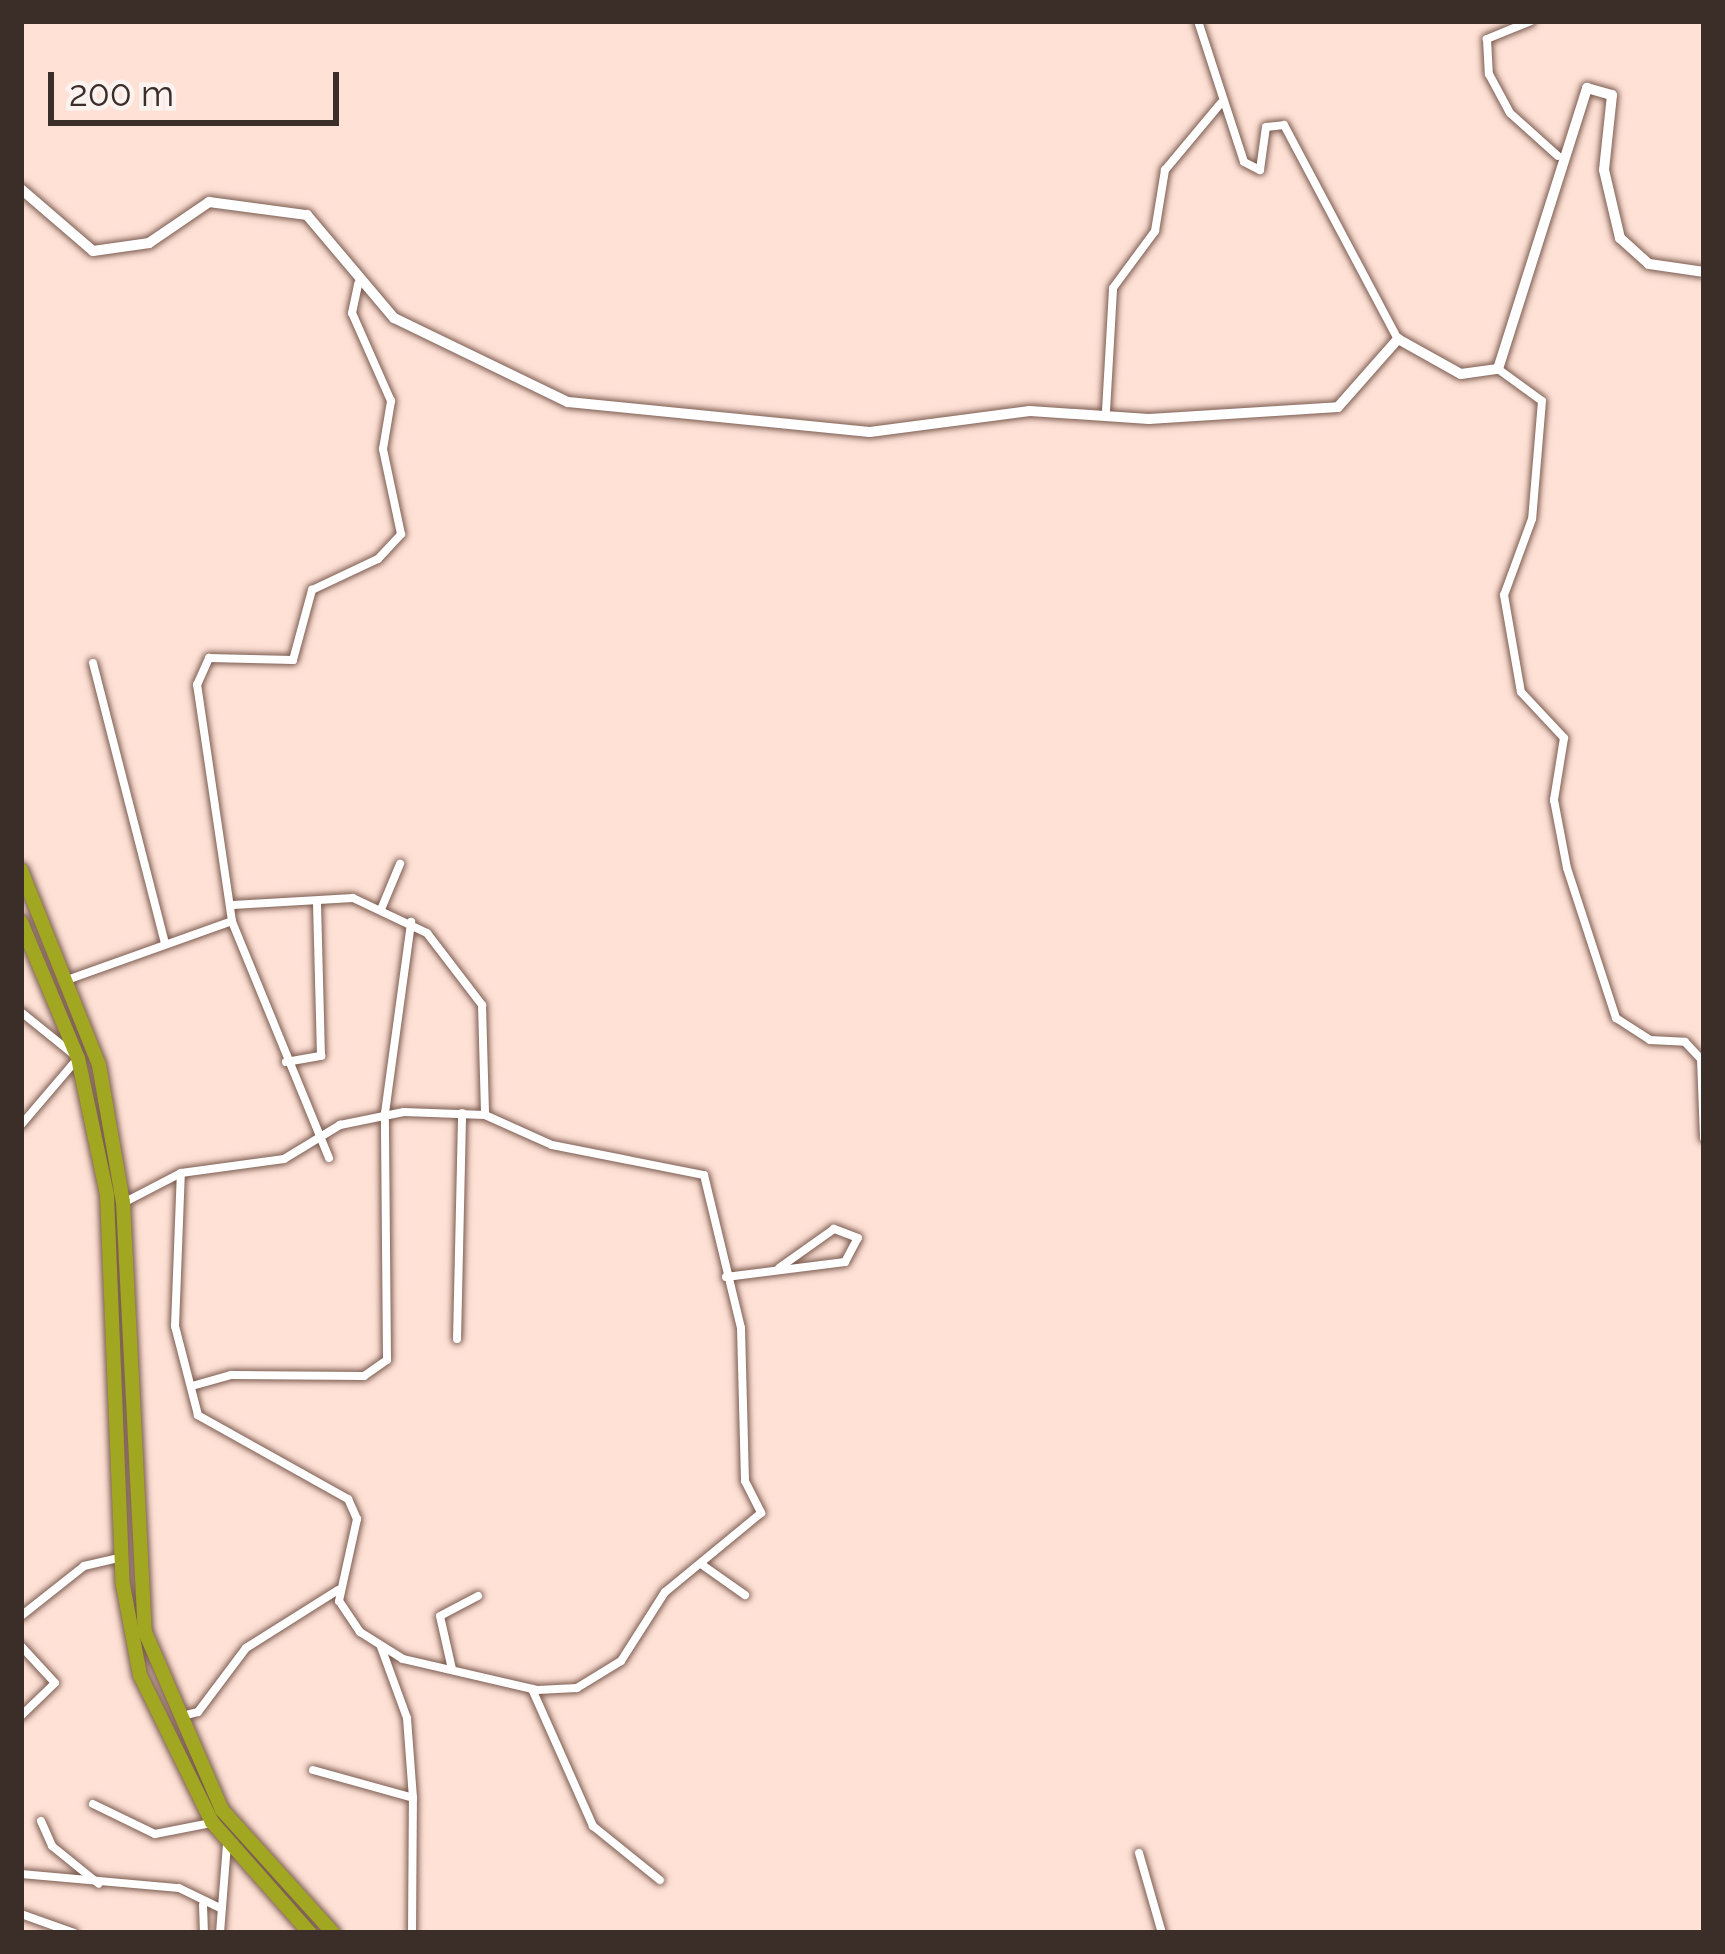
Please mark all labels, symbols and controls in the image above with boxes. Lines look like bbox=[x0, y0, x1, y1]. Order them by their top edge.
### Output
scale bar bbox=[54, 48, 345, 122]
text: 200 m bbox=[69, 72, 174, 114]

